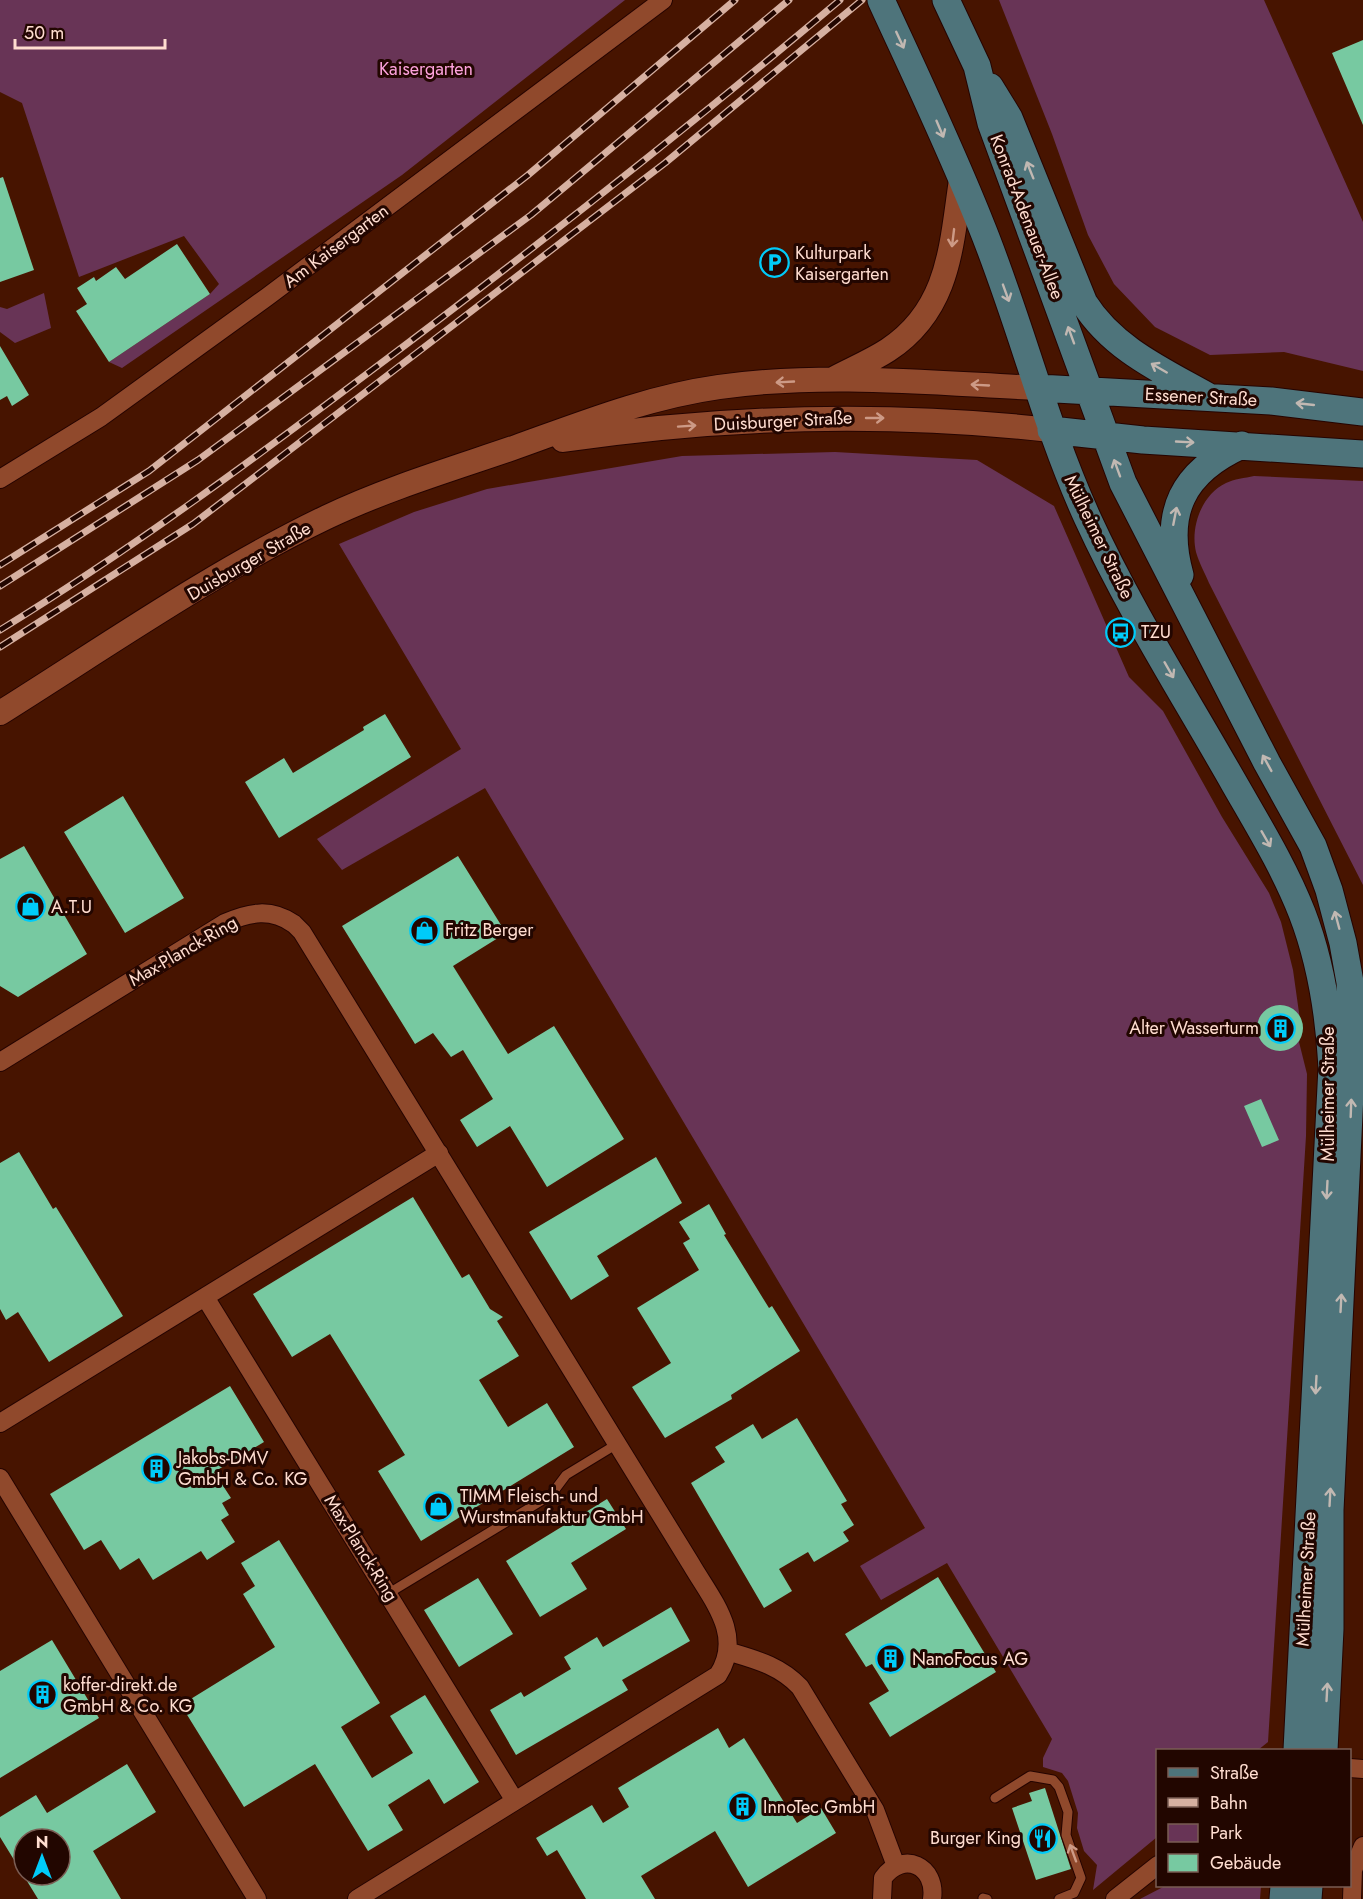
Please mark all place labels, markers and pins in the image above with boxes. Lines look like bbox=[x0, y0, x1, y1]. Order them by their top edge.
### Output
place label: Kulturpark Kaisergarten bbox=[795, 240, 889, 287]
parking icon: Kulturpark Kaisergarten bbox=[758, 247, 790, 279]
bus stop icon: TZU bbox=[1104, 616, 1136, 648]
place label: TZU bbox=[1141, 619, 1171, 645]
shop icon: A.T.U bbox=[14, 891, 46, 923]
place label: A.T.U bbox=[51, 894, 92, 920]
shop icon: Fritz Berger bbox=[408, 914, 440, 946]
place label: Fritz Berger bbox=[445, 917, 534, 943]
building icon: Alter Wasserturm bbox=[1264, 1012, 1296, 1044]
place label: Alter Wasserturm bbox=[1129, 1015, 1259, 1041]
place label: Jakobs-DMV GmbH & Co. KG bbox=[176, 1445, 307, 1492]
building icon: Jakobs-DMV GmbH & Co. KG bbox=[141, 1452, 173, 1484]
place label: TIMM Fleisch- und Wurstmanufaktur GmbH bbox=[460, 1483, 644, 1530]
shop icon: TIMM Fleisch- und Wurstmanufaktur GmbH bbox=[423, 1490, 455, 1522]
building icon: NanoFocus AG bbox=[875, 1643, 907, 1675]
place label: NanoFocus AG bbox=[912, 1646, 1028, 1672]
place label: koffer-direkt.de GmbH & Co. KG bbox=[63, 1672, 192, 1719]
building icon: koffer-direkt.de GmbH & Co. KG bbox=[26, 1679, 58, 1711]
building icon: InnoTec GmbH bbox=[726, 1791, 758, 1823]
place label: InnoTec GmbH bbox=[763, 1794, 875, 1820]
restaurant icon: Burger King bbox=[1026, 1822, 1058, 1854]
place label: Burger King bbox=[930, 1825, 1021, 1851]

